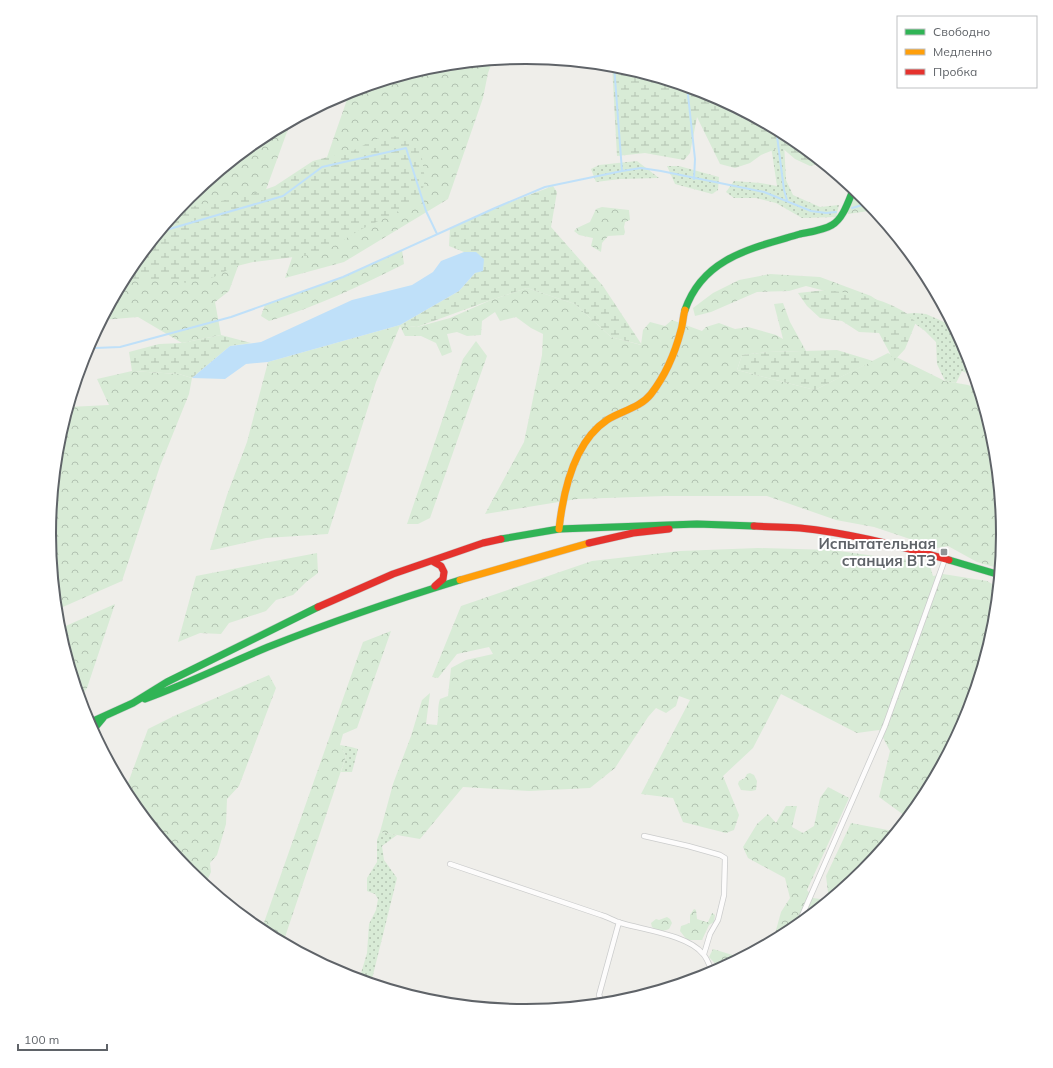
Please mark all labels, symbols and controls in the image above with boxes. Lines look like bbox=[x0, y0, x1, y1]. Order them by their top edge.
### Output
legend bbox=[897, 16, 1037, 88]
text: Свободно bbox=[933, 24, 990, 39]
text: Медленно bbox=[933, 44, 992, 59]
text: Пробка bbox=[933, 64, 977, 79]
place label: Испытательная станция ВТЗ bbox=[819, 534, 936, 570]
marker: Испытательная станция ВТЗ bbox=[939, 547, 949, 557]
scale bar bbox=[18, 1026, 107, 1052]
text: 100 m bbox=[24, 1032, 59, 1047]

